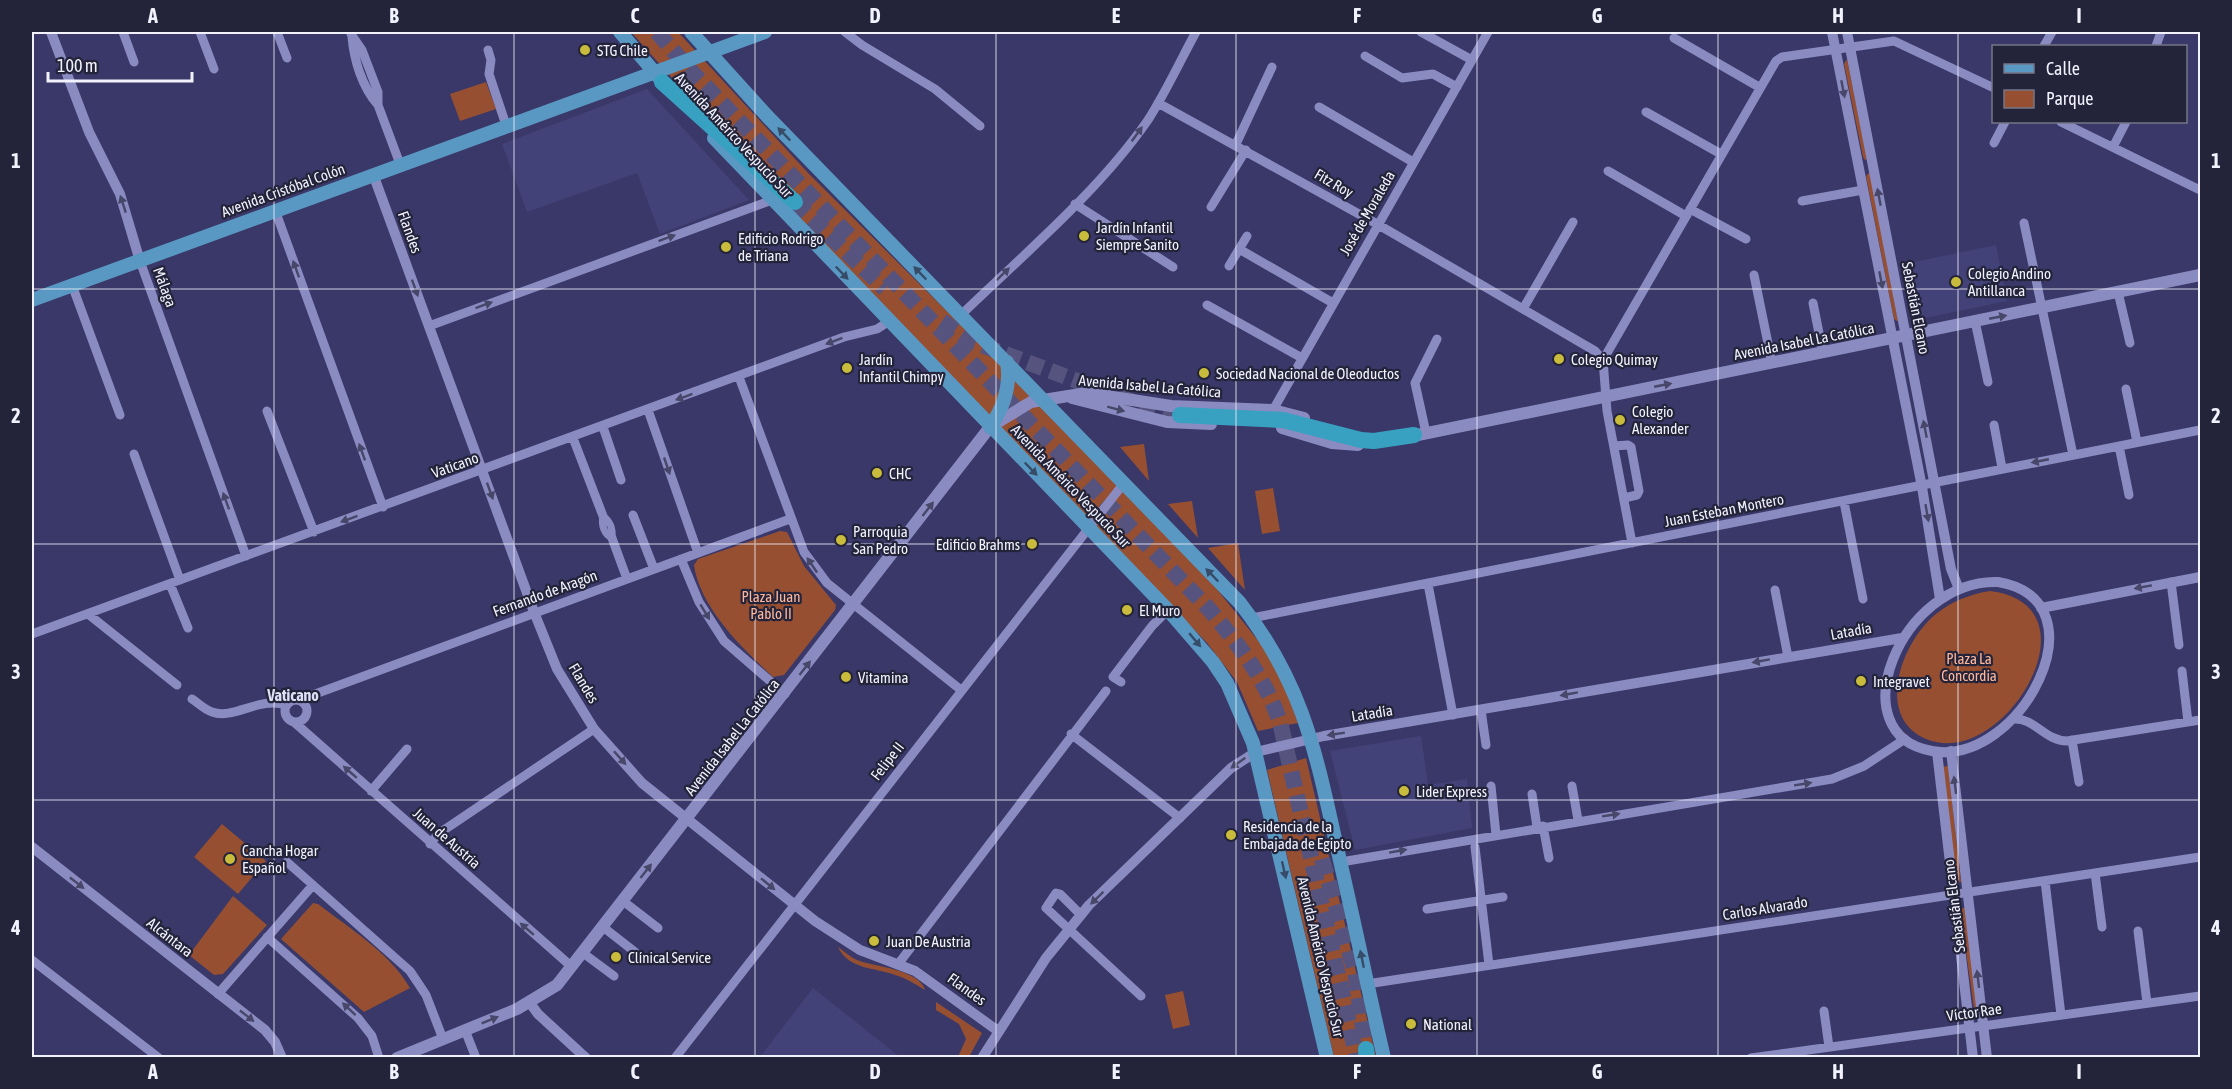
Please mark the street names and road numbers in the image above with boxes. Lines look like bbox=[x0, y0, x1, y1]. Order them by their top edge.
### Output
street label: Avenida Américo Vespucio Sur bbox=[672, 69, 797, 201]
street label: Avenida Cristóbal Colón bbox=[219, 160, 347, 220]
street label: Fitz Roy bbox=[1312, 165, 1356, 201]
street label: José de Moraleda bbox=[1336, 168, 1398, 258]
street label: Flandes bbox=[395, 209, 425, 255]
street label: Sebastián Elcano bbox=[1899, 260, 1933, 356]
street label: Málaga bbox=[150, 265, 180, 309]
street label: Avenida Isabel La Católica bbox=[1732, 319, 1876, 363]
street label: Avenida Isabel La Católica bbox=[1078, 371, 1222, 401]
street label: Avenida Américo Vespucio Sur bbox=[1008, 421, 1134, 551]
street label: Vaticano bbox=[429, 449, 481, 481]
street label: Juan Esteban Montero bbox=[1663, 490, 1785, 530]
street label: Fernando de Aragón bbox=[491, 566, 599, 620]
street label: Latadía bbox=[1829, 619, 1873, 643]
street label: Flandes bbox=[566, 660, 602, 706]
street label: Avenida Isabel La Católica bbox=[681, 675, 783, 799]
street label: Latadía bbox=[1350, 701, 1394, 725]
street label: Felipe II bbox=[867, 739, 907, 783]
street label: Juan de Austria bbox=[410, 804, 484, 872]
street label: Sebastián Elcano bbox=[1940, 858, 1968, 954]
street label: Avenida Américo Vespucio Sur bbox=[1294, 875, 1348, 1039]
street label: Carlos Alvarado bbox=[1721, 893, 1809, 923]
street label: Alcántara bbox=[144, 914, 196, 960]
street label: Flandes bbox=[944, 969, 990, 1009]
street label: Víctor Rae bbox=[1945, 1000, 2003, 1024]

